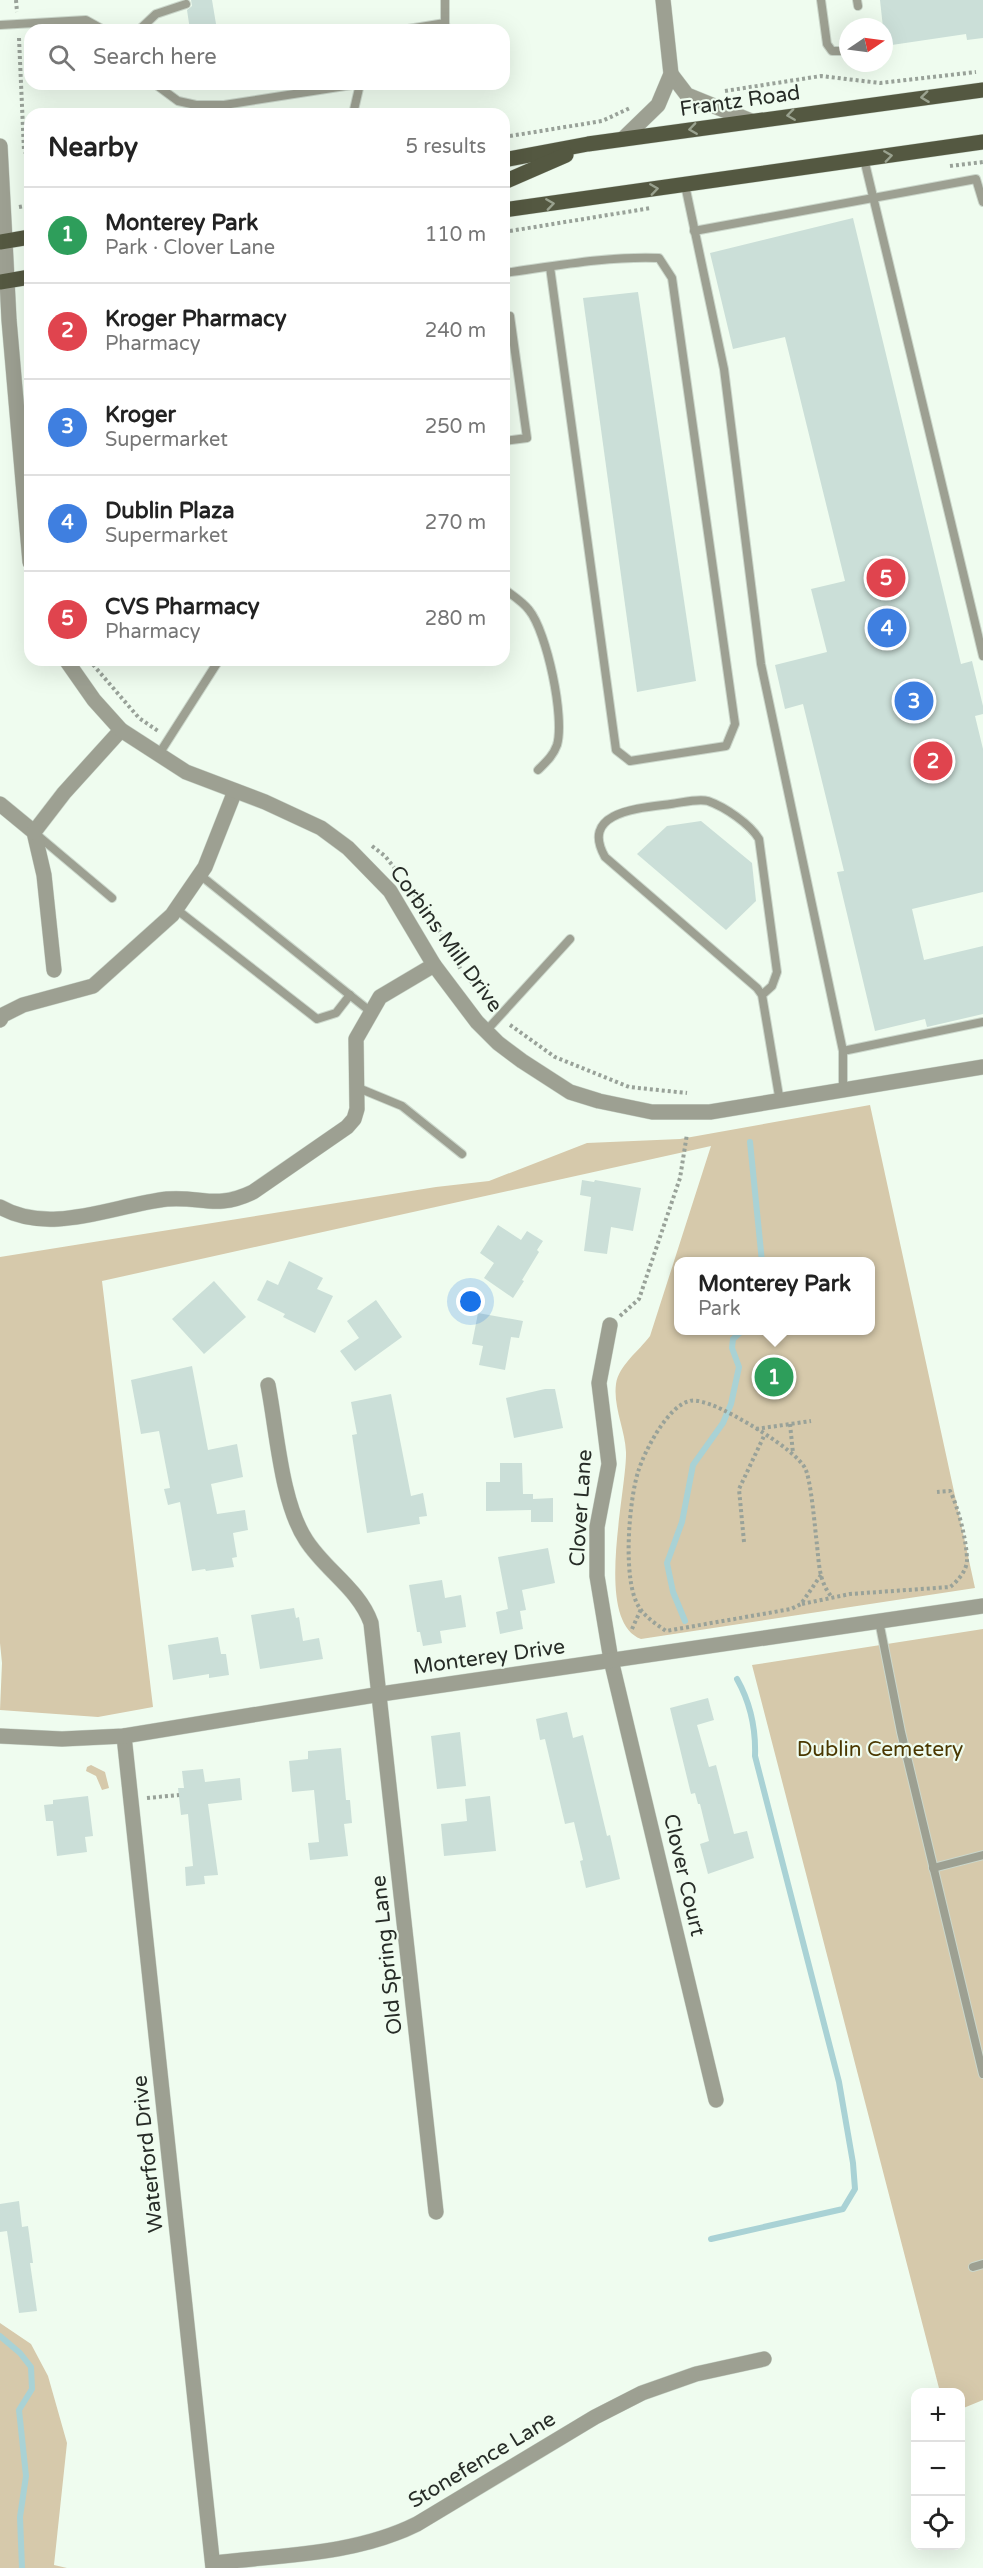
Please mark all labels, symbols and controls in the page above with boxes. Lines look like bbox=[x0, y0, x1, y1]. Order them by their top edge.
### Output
north arrow bbox=[839, 18, 893, 72]
search box bbox=[24, 24, 510, 90]
icon: search bbox=[45, 41, 78, 74]
text: Search here bbox=[93, 44, 217, 70]
street label: Frantz Road bbox=[678, 80, 802, 122]
one-way arrow bbox=[920, 90, 929, 103]
one-way arrow bbox=[787, 109, 796, 121]
one-way arrow bbox=[688, 123, 698, 135]
text: Nearby bbox=[48, 132, 138, 163]
text: 5 results bbox=[406, 135, 486, 159]
one-way arrow bbox=[884, 150, 893, 162]
one-way arrow bbox=[649, 184, 658, 196]
one-way arrow bbox=[545, 198, 554, 210]
text: Monterey Park bbox=[105, 210, 258, 236]
text: 1 bbox=[61, 223, 74, 247]
text: 110 m bbox=[425, 223, 486, 247]
text: Park · Clover Lane bbox=[105, 236, 275, 260]
text: Kroger Pharmacy bbox=[105, 306, 287, 332]
text: 2 bbox=[61, 319, 74, 343]
text: 240 m bbox=[425, 319, 486, 343]
text: Pharmacy bbox=[105, 332, 200, 356]
text: Kroger bbox=[105, 402, 176, 428]
text: 3 bbox=[61, 415, 74, 439]
text: 250 m bbox=[425, 415, 486, 439]
text: Supermarket bbox=[105, 428, 228, 452]
text: Dublin Plaza bbox=[105, 498, 235, 524]
text: 4 bbox=[61, 511, 74, 535]
text: 270 m bbox=[425, 511, 486, 535]
text: Supermarket bbox=[105, 524, 228, 548]
pin: 5 bbox=[866, 556, 906, 600]
text: CVS Pharmacy bbox=[105, 594, 260, 620]
pin: 4 bbox=[868, 606, 906, 650]
text: 5 bbox=[61, 607, 74, 631]
text: 280 m bbox=[425, 607, 486, 631]
text: Pharmacy bbox=[105, 620, 200, 644]
pin: 3 bbox=[894, 678, 934, 724]
pin: 2 bbox=[914, 738, 952, 783]
street label: Corbins Mill Drive bbox=[385, 861, 508, 1017]
popup bbox=[674, 1257, 875, 1335]
text: Monterey Park bbox=[698, 1271, 851, 1297]
your location bbox=[456, 1287, 485, 1316]
text: Park bbox=[698, 1297, 741, 1321]
pin: 1 bbox=[754, 1354, 794, 1400]
street label: Clover Lane bbox=[564, 1448, 598, 1567]
street label: Monterey Drive bbox=[411, 1634, 567, 1680]
park label: Dublin Cemetery bbox=[797, 1737, 963, 1762]
street label: Clover Court bbox=[658, 1811, 710, 1939]
street label: Old Spring Lane bbox=[366, 1874, 408, 2036]
street label: Waterford Drive bbox=[127, 2074, 169, 2234]
map controls bbox=[911, 2388, 965, 2550]
button: + bbox=[911, 2388, 965, 2442]
street label: Stonefence Lane bbox=[404, 2406, 560, 2514]
button: − bbox=[911, 2442, 965, 2496]
button: locate bbox=[911, 2496, 965, 2550]

